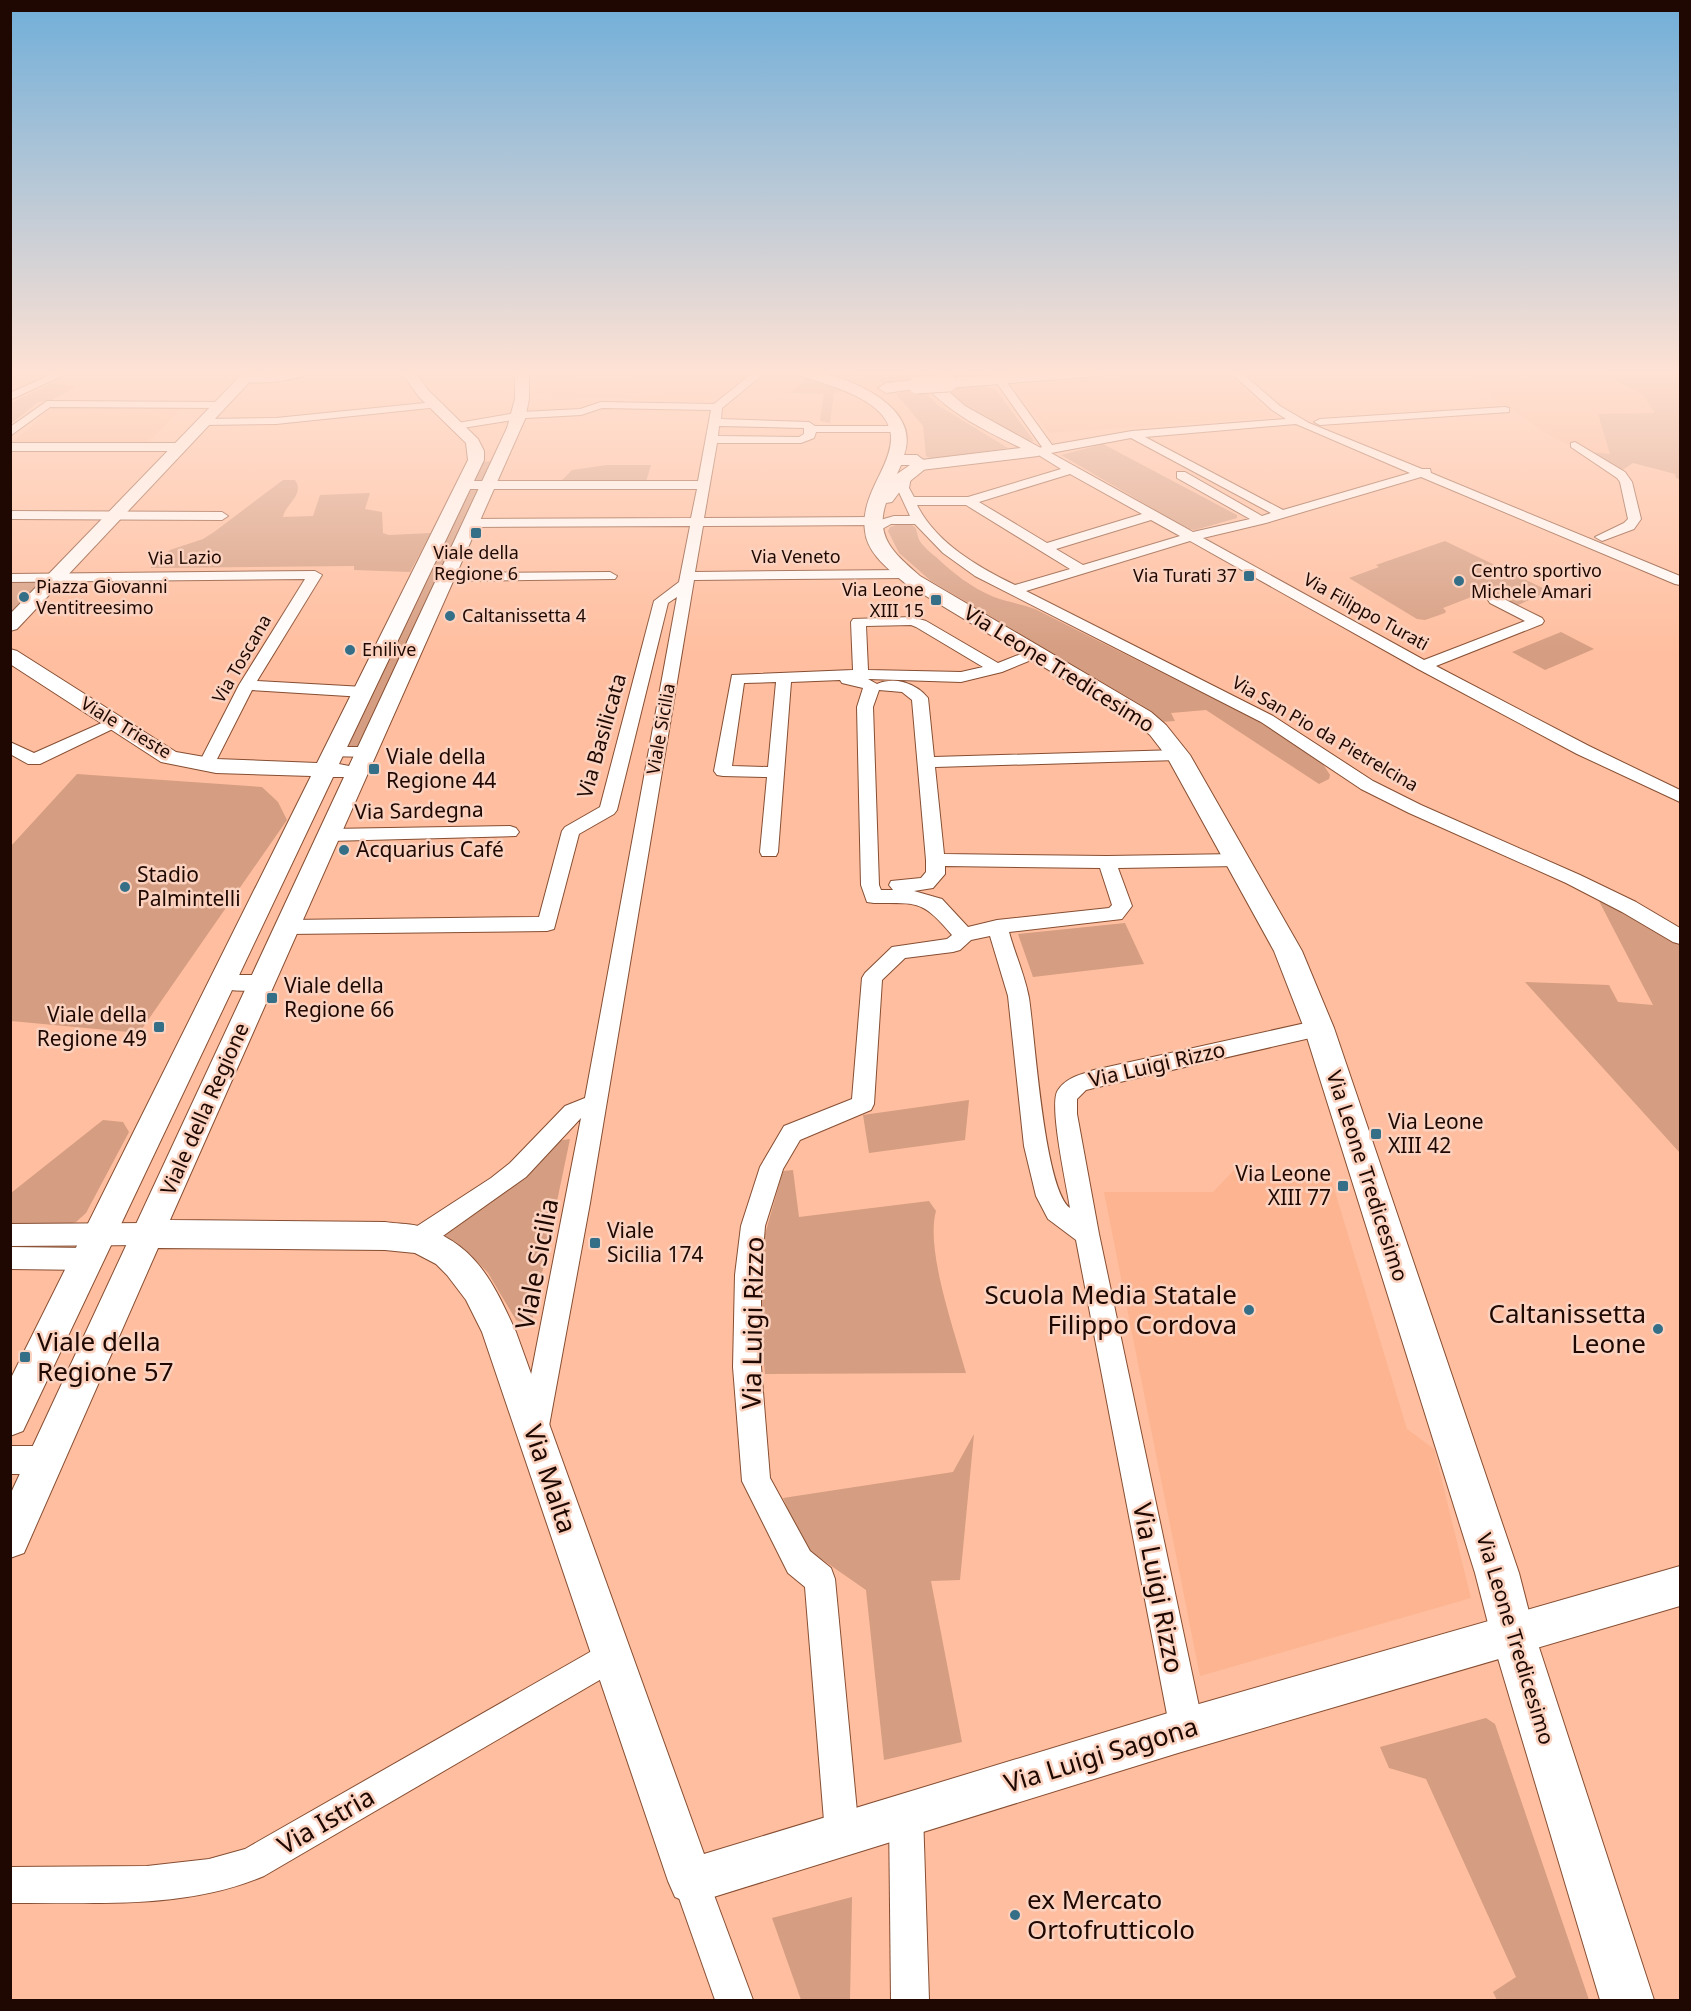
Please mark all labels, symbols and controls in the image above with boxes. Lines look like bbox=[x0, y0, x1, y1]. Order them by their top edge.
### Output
marker: Viale della Regione 6 bbox=[469, 526, 483, 540]
place label: Viale della Regione 6 bbox=[433, 540, 519, 585]
street label: Via Lazio bbox=[148, 544, 222, 570]
street label: Via Veneto bbox=[751, 544, 841, 568]
place label: Centro sportivo Michele Amari bbox=[1471, 558, 1602, 603]
place label: Via Turati 37 bbox=[1133, 563, 1237, 587]
street label: Via Filippo Turati bbox=[1300, 567, 1433, 656]
marker: Via Turati 37 bbox=[1242, 569, 1256, 583]
place label: Piazza Giovanni Ventitreesimo bbox=[36, 574, 168, 619]
marker: Centro sportivo Michele Amari bbox=[1452, 574, 1466, 588]
place label: Via Leone XIII 15 bbox=[842, 577, 924, 622]
marker: Piazza Giovanni Ventitreesimo bbox=[17, 590, 31, 604]
marker: Via Leone XIII 15 bbox=[929, 593, 943, 607]
street label: Via Leone Tredicesimo bbox=[959, 598, 1160, 738]
place label: Caltanissetta 4 bbox=[462, 603, 586, 627]
marker: Caltanissetta 4 bbox=[443, 609, 457, 623]
street label: Via Toscana bbox=[206, 610, 276, 707]
place label: Enilive bbox=[362, 637, 416, 661]
marker: Enilive bbox=[343, 643, 357, 657]
street label: Via Basilicata bbox=[570, 670, 632, 801]
street label: Via San Pio da Pietrelcina bbox=[1228, 670, 1423, 796]
street label: Viale Sicilia bbox=[640, 681, 680, 776]
street label: Viale Trieste bbox=[77, 691, 176, 764]
place label: Viale della Regione 44 bbox=[386, 742, 496, 794]
marker: Viale della Regione 44 bbox=[367, 762, 381, 776]
street label: Via Sardegna bbox=[354, 795, 484, 825]
place label: Acquarius Café bbox=[356, 835, 504, 863]
marker: Acquarius Café bbox=[337, 843, 351, 857]
place label: Stadio Palmintelli bbox=[137, 860, 241, 912]
marker: Stadio Palmintelli bbox=[118, 880, 132, 894]
place label: Viale della Regione 66 bbox=[284, 971, 394, 1023]
marker: Viale della Regione 66 bbox=[265, 991, 279, 1005]
place label: Viale della Regione 49 bbox=[37, 1000, 147, 1052]
street label: Viale della Regione bbox=[153, 1018, 255, 1199]
marker: Viale della Regione 49 bbox=[152, 1020, 166, 1034]
street label: Via Luigi Rizzo bbox=[1086, 1035, 1228, 1093]
street label: Via Leone Tredicesimo bbox=[1321, 1067, 1415, 1285]
place label: Via Leone XIII 42 bbox=[1388, 1107, 1484, 1159]
marker: Via Leone XIII 42 bbox=[1369, 1127, 1383, 1141]
place label: Via Leone XIII 77 bbox=[1235, 1159, 1331, 1211]
marker: Via Leone XIII 77 bbox=[1336, 1179, 1350, 1193]
street label: Viale Sicilia bbox=[506, 1195, 566, 1333]
place label: Viale Sicilia 174 bbox=[607, 1216, 704, 1268]
marker: Viale Sicilia 174 bbox=[588, 1236, 602, 1250]
street label: Via Luigi Rizzo bbox=[732, 1236, 772, 1410]
place label: Scuola Media Statale Filippo Cordova bbox=[985, 1276, 1237, 1342]
place label: Caltanissetta Leone bbox=[1489, 1295, 1646, 1361]
marker: Scuola Media Statale Filippo Cordova bbox=[1242, 1303, 1256, 1317]
marker: Caltanissetta Leone bbox=[1651, 1322, 1665, 1336]
place label: Viale della Regione 57 bbox=[37, 1323, 174, 1389]
marker: Viale della Regione 57 bbox=[18, 1350, 32, 1364]
street label: Via Malta bbox=[516, 1420, 586, 1538]
street label: Via Luigi Rizzo bbox=[1125, 1500, 1193, 1676]
street label: Via Leone Tredicesimo bbox=[1470, 1529, 1561, 1748]
street label: Via Luigi Sagona bbox=[999, 1707, 1202, 1801]
street label: Via Istria bbox=[270, 1778, 381, 1862]
place label: ex Mercato Ortofrutticolo bbox=[1027, 1881, 1195, 1947]
marker: ex Mercato Ortofrutticolo bbox=[1008, 1908, 1022, 1922]

